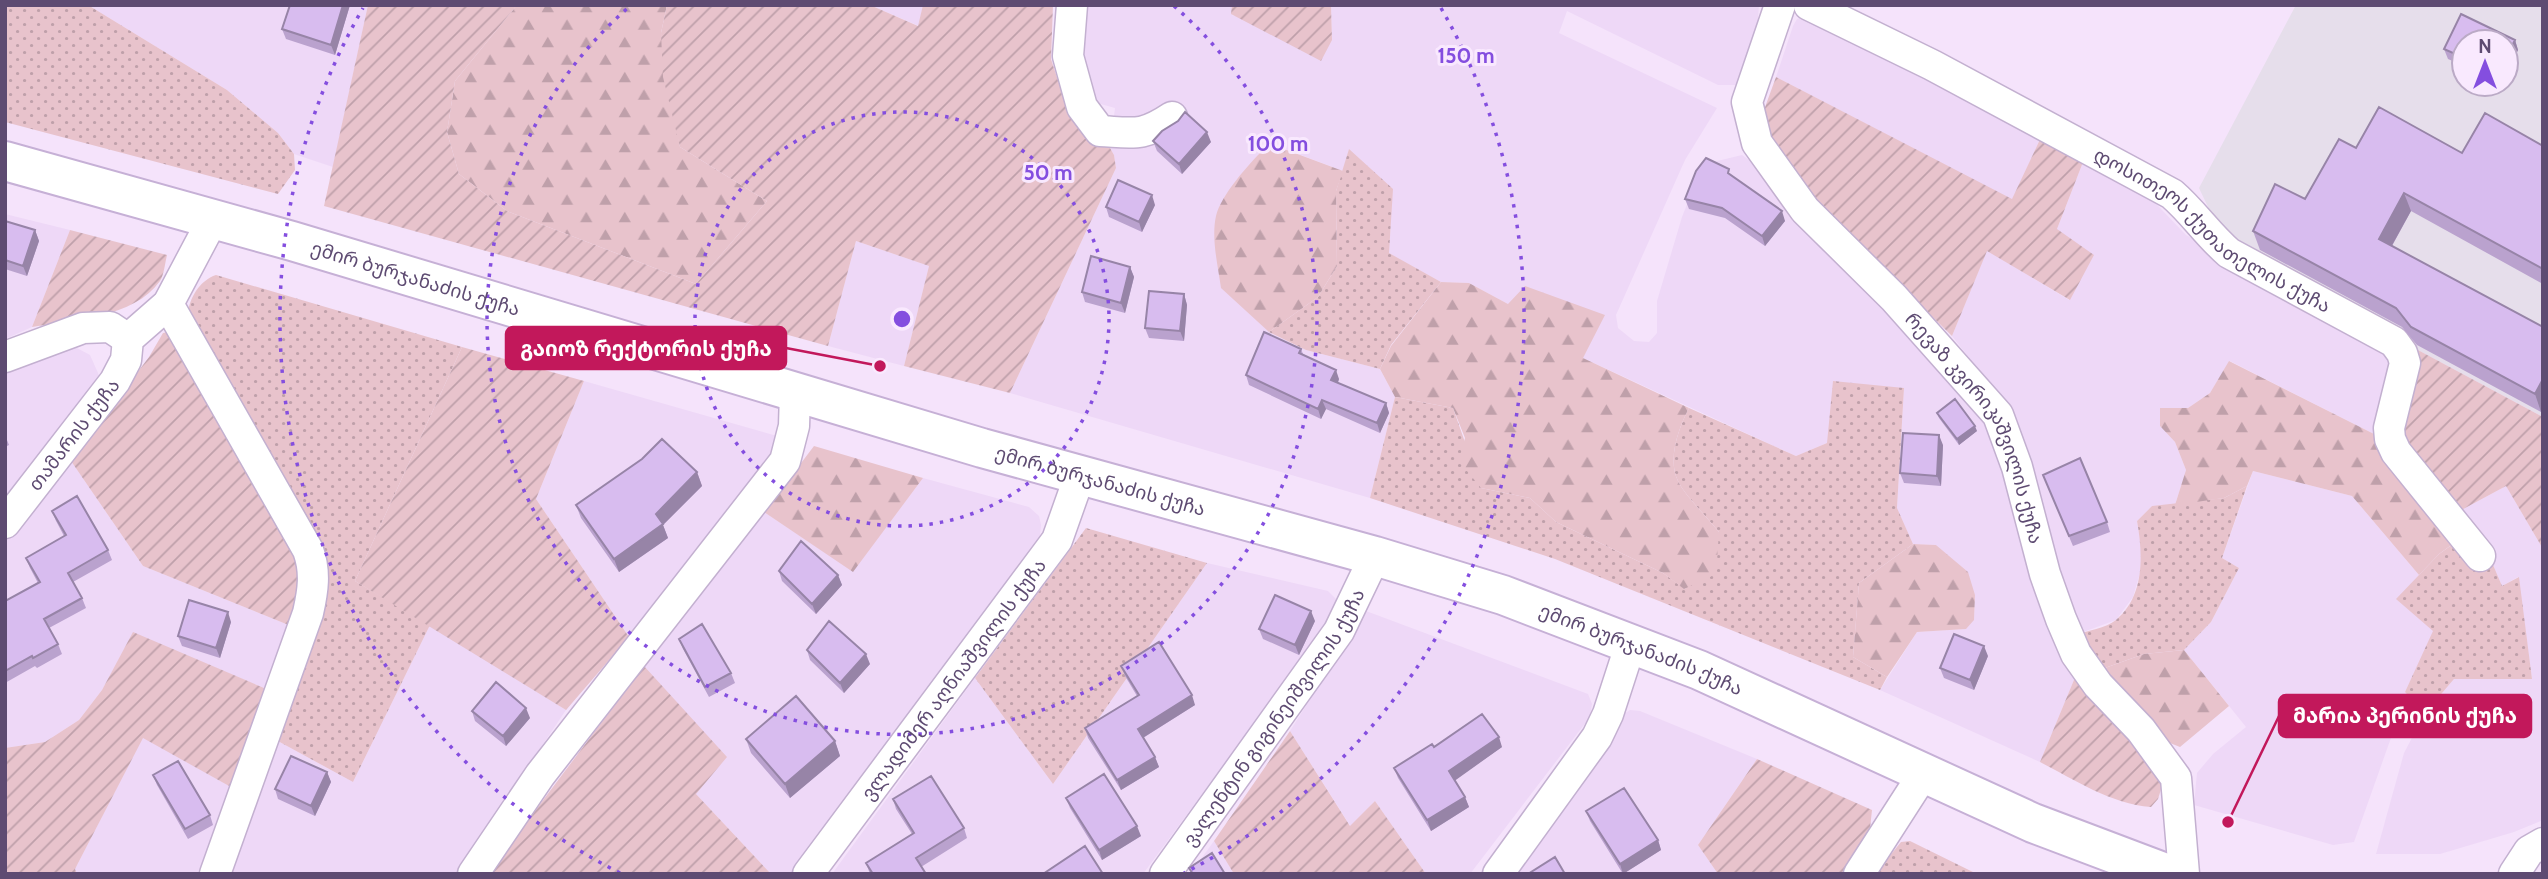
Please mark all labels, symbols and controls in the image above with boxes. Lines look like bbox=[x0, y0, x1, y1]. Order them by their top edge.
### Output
north arrow bbox=[2450, 28, 2520, 98]
text: N bbox=[2478, 35, 2492, 58]
text: 150 m bbox=[1438, 43, 1494, 68]
text: 100 m bbox=[1248, 131, 1308, 156]
street label: დოსითეოს ქუთათელის ქუჩა bbox=[2090, 143, 2335, 317]
text: 50 m bbox=[1023, 160, 1073, 185]
street label: ემირ ბურჯანაძის ქუჩა bbox=[308, 236, 523, 320]
centre of rings bbox=[890, 307, 914, 331]
street label: რევაზ კვირიკაშვილის ქუჩა bbox=[1901, 308, 2048, 546]
callout: გაიოზ რექტორის ქუჩა bbox=[506, 327, 786, 369]
text: გაიოზ რექტორის ქუჩა bbox=[520, 336, 772, 361]
street label: თამარის ქუჩა bbox=[23, 374, 124, 495]
street label: ემირ ბურჯანაძის ქუჩა bbox=[993, 441, 1208, 520]
street label: ვლადიმერ აღნიაშვილის ქუჩა bbox=[856, 554, 1051, 804]
street label: ვალენტინ გიგინეიშვილის ქუჩა bbox=[1177, 585, 1369, 850]
street label: ემირ ბურჯანაძის ქუჩა bbox=[1536, 599, 1746, 700]
callout: მარია პერინის ქუჩა bbox=[2279, 695, 2531, 737]
text: მარია პერინის ქუჩა bbox=[2293, 703, 2517, 728]

